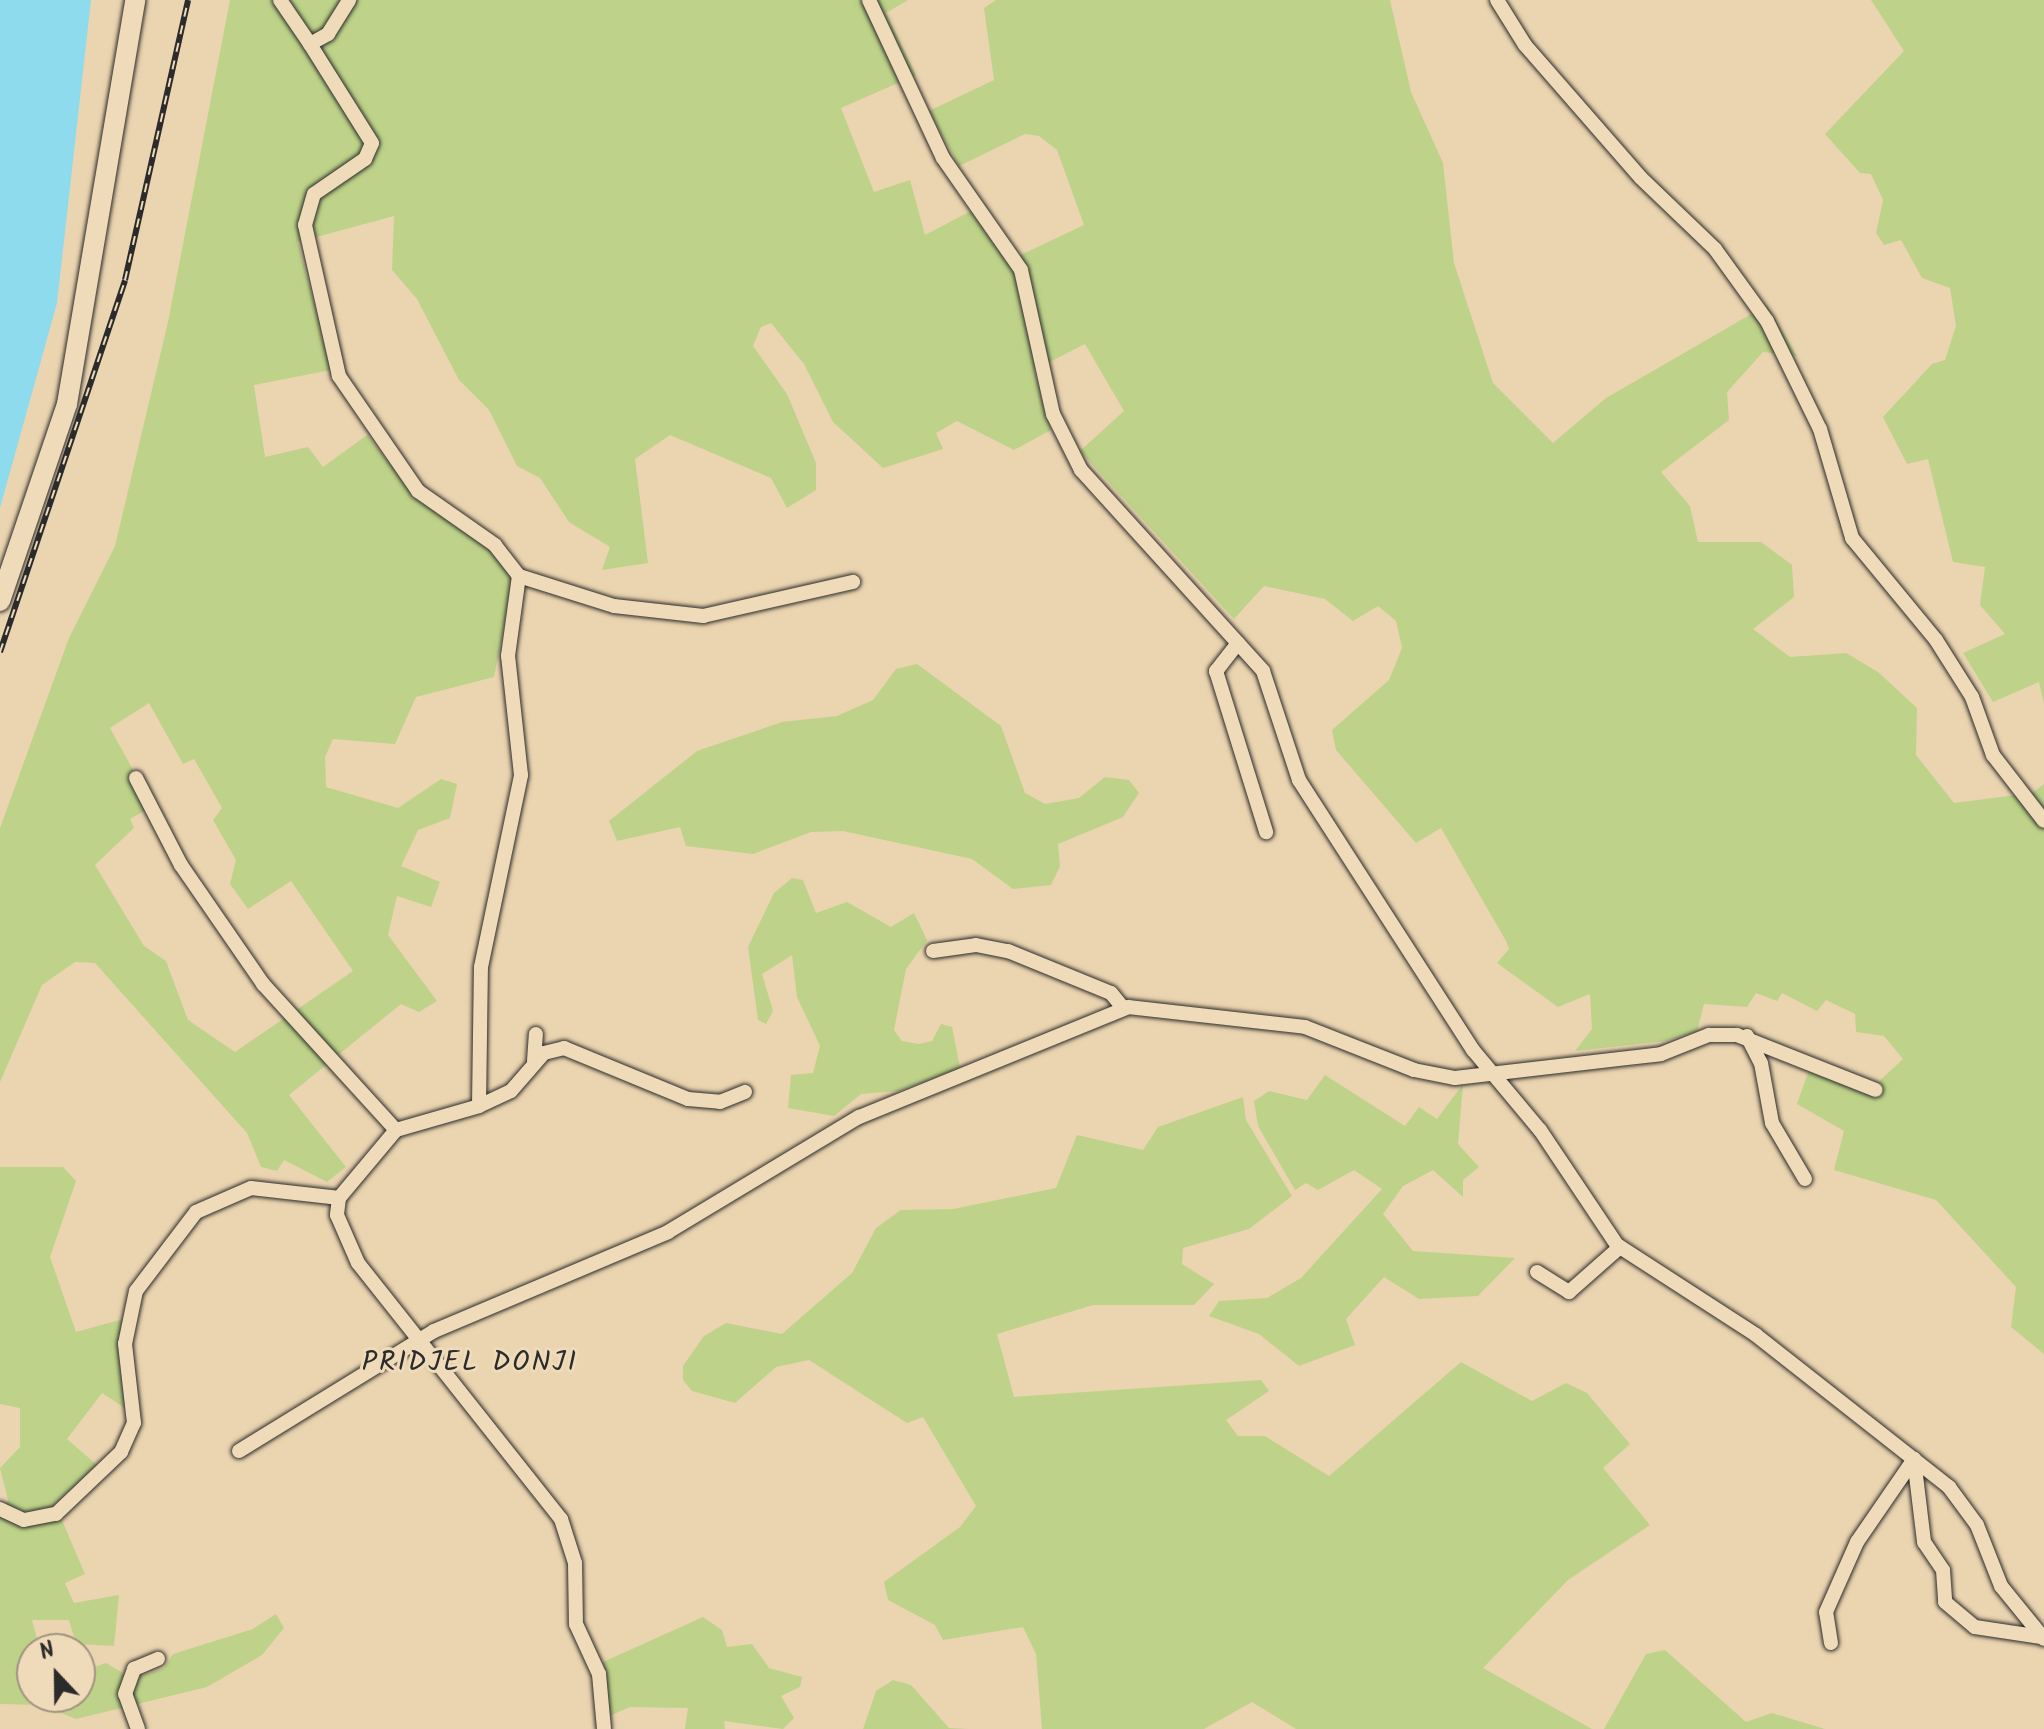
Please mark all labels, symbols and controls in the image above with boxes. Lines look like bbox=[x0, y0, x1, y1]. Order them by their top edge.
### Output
district label: PRIDJEL DONJI bbox=[362, 1346, 578, 1380]
north arrow bbox=[16, 1633, 96, 1713]
text: N bbox=[35, 1633, 61, 1671]

